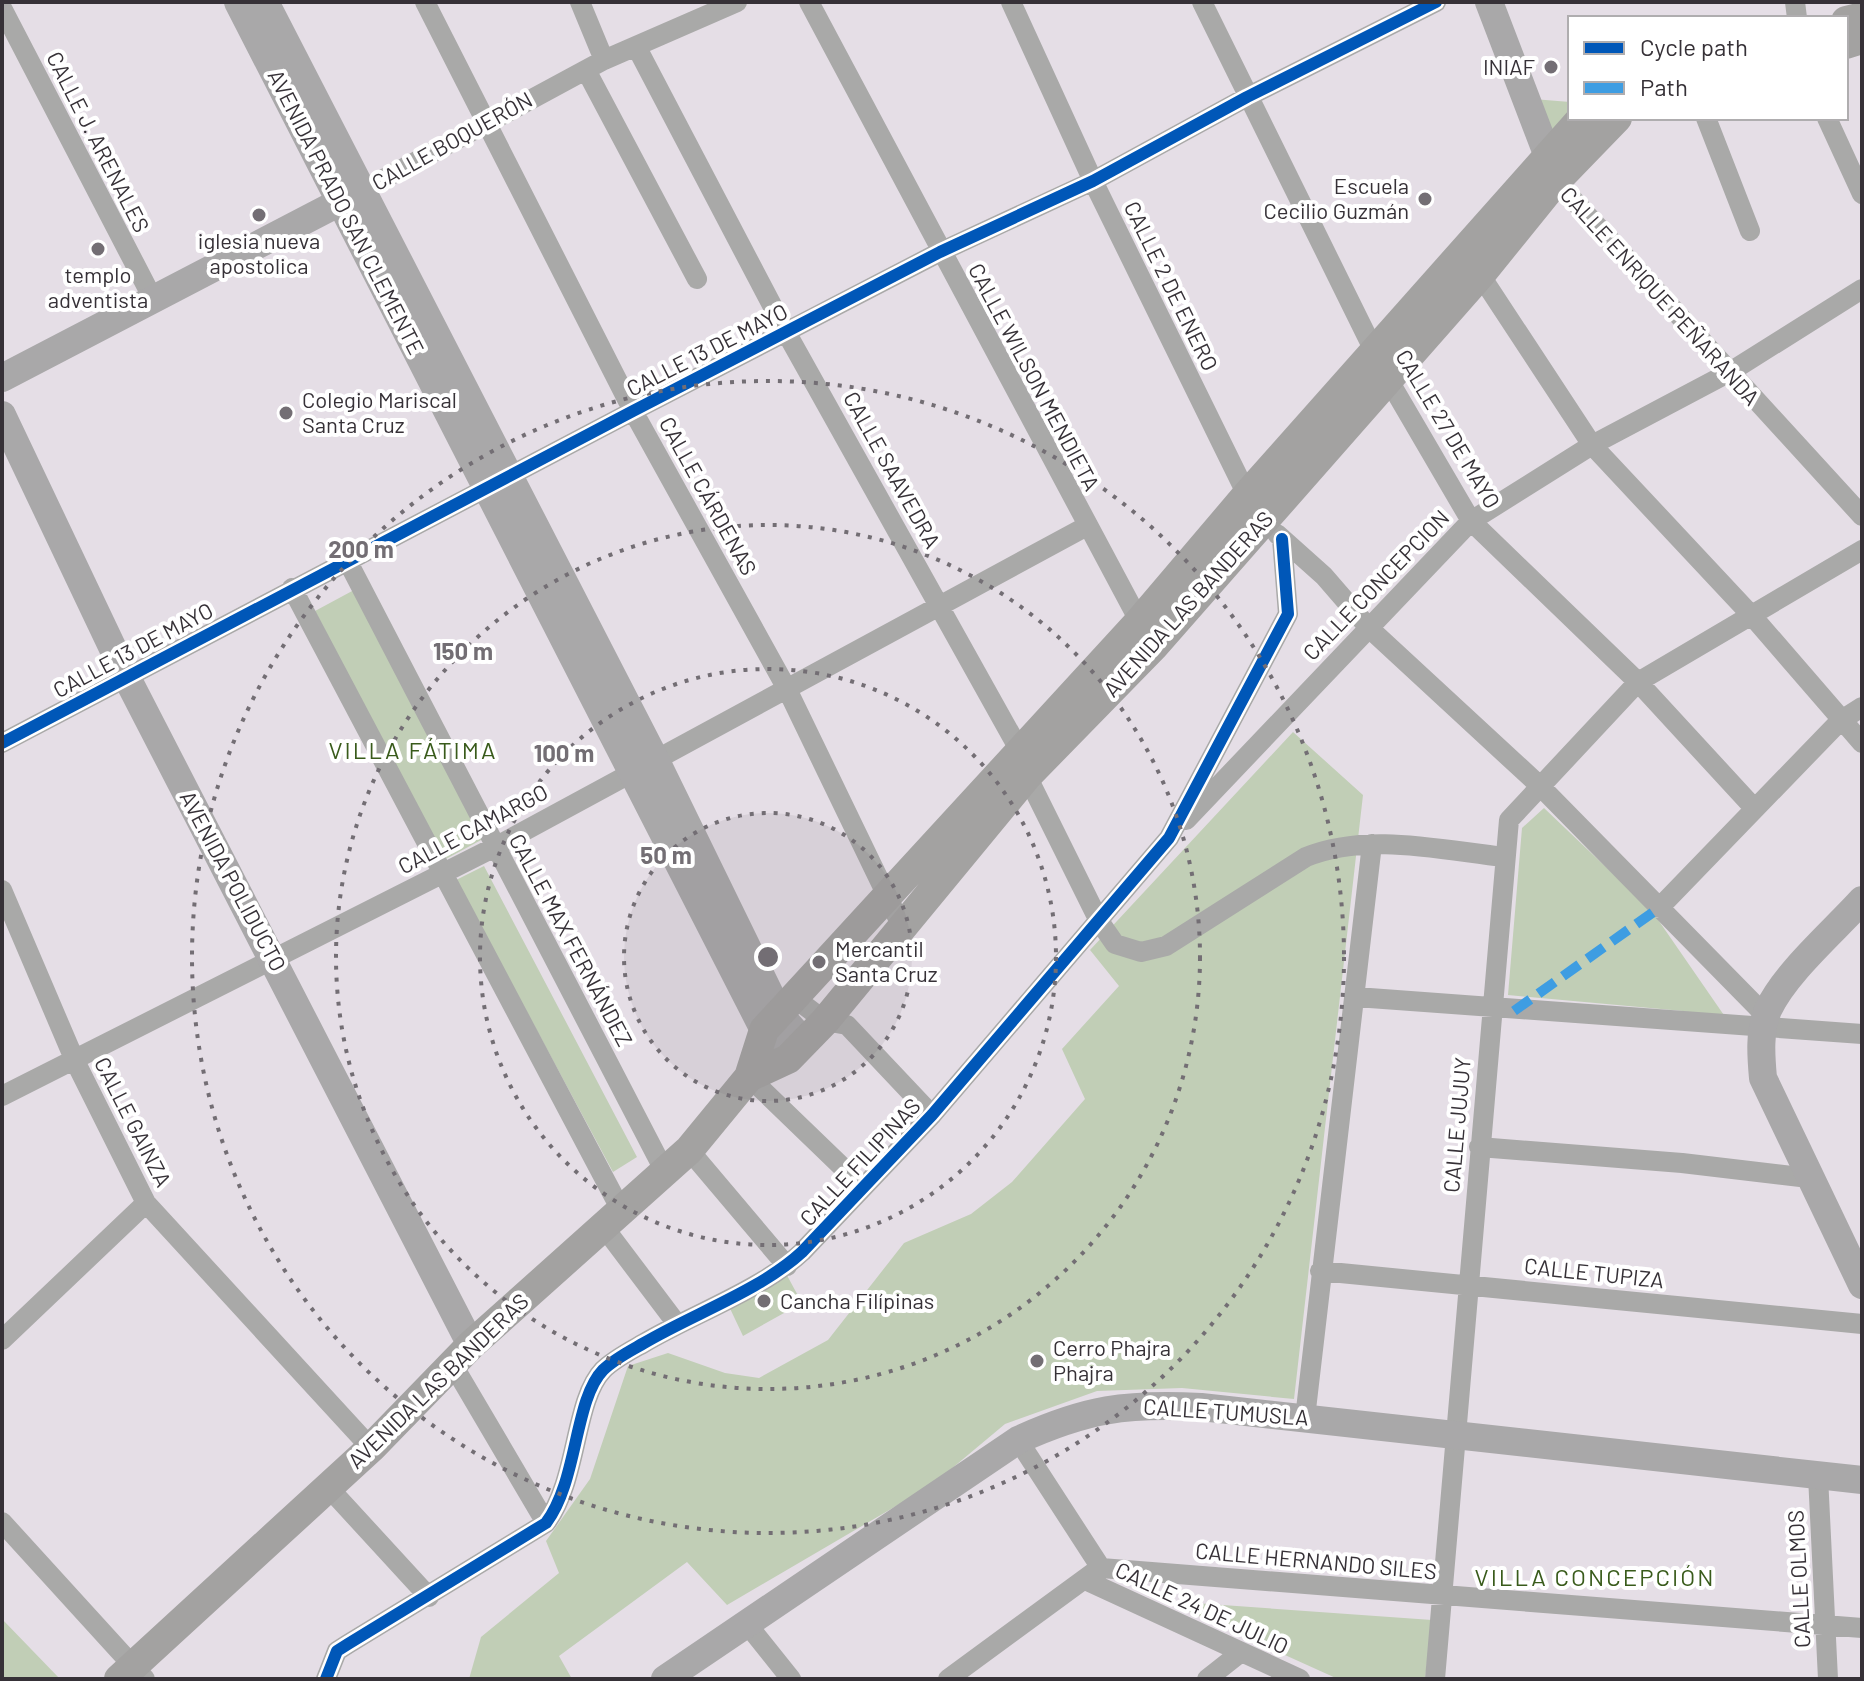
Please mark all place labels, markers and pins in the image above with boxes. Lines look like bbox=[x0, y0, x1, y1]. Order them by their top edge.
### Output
place label: INIAF bbox=[1483, 53, 1535, 79]
marker: INIAF bbox=[1542, 58, 1560, 76]
place label: Escuela Cecilio Guzmán bbox=[1263, 172, 1409, 223]
marker: Escuela Cecilio Guzmán bbox=[1416, 190, 1434, 208]
marker: iglesia nueva apostolica bbox=[250, 206, 268, 224]
place label: iglesia nueva apostolica bbox=[198, 227, 320, 278]
marker: templo adventista bbox=[89, 240, 107, 258]
place label: templo adventista bbox=[48, 261, 148, 312]
place label: Colegio Mariscal Santa Cruz bbox=[302, 386, 457, 437]
marker: Colegio Mariscal Santa Cruz bbox=[277, 404, 295, 422]
place label: Mercantil Santa Cruz bbox=[835, 935, 938, 986]
centre of rings bbox=[754, 943, 782, 971]
marker: Mercantil Santa Cruz bbox=[810, 953, 828, 971]
place label: Cancha Filípinas bbox=[780, 1287, 934, 1313]
marker: Cancha Filípinas bbox=[755, 1292, 773, 1310]
place label: Cerro Phajra Phajra bbox=[1053, 1334, 1171, 1385]
marker: Cerro Phajra Phajra bbox=[1028, 1352, 1046, 1370]

